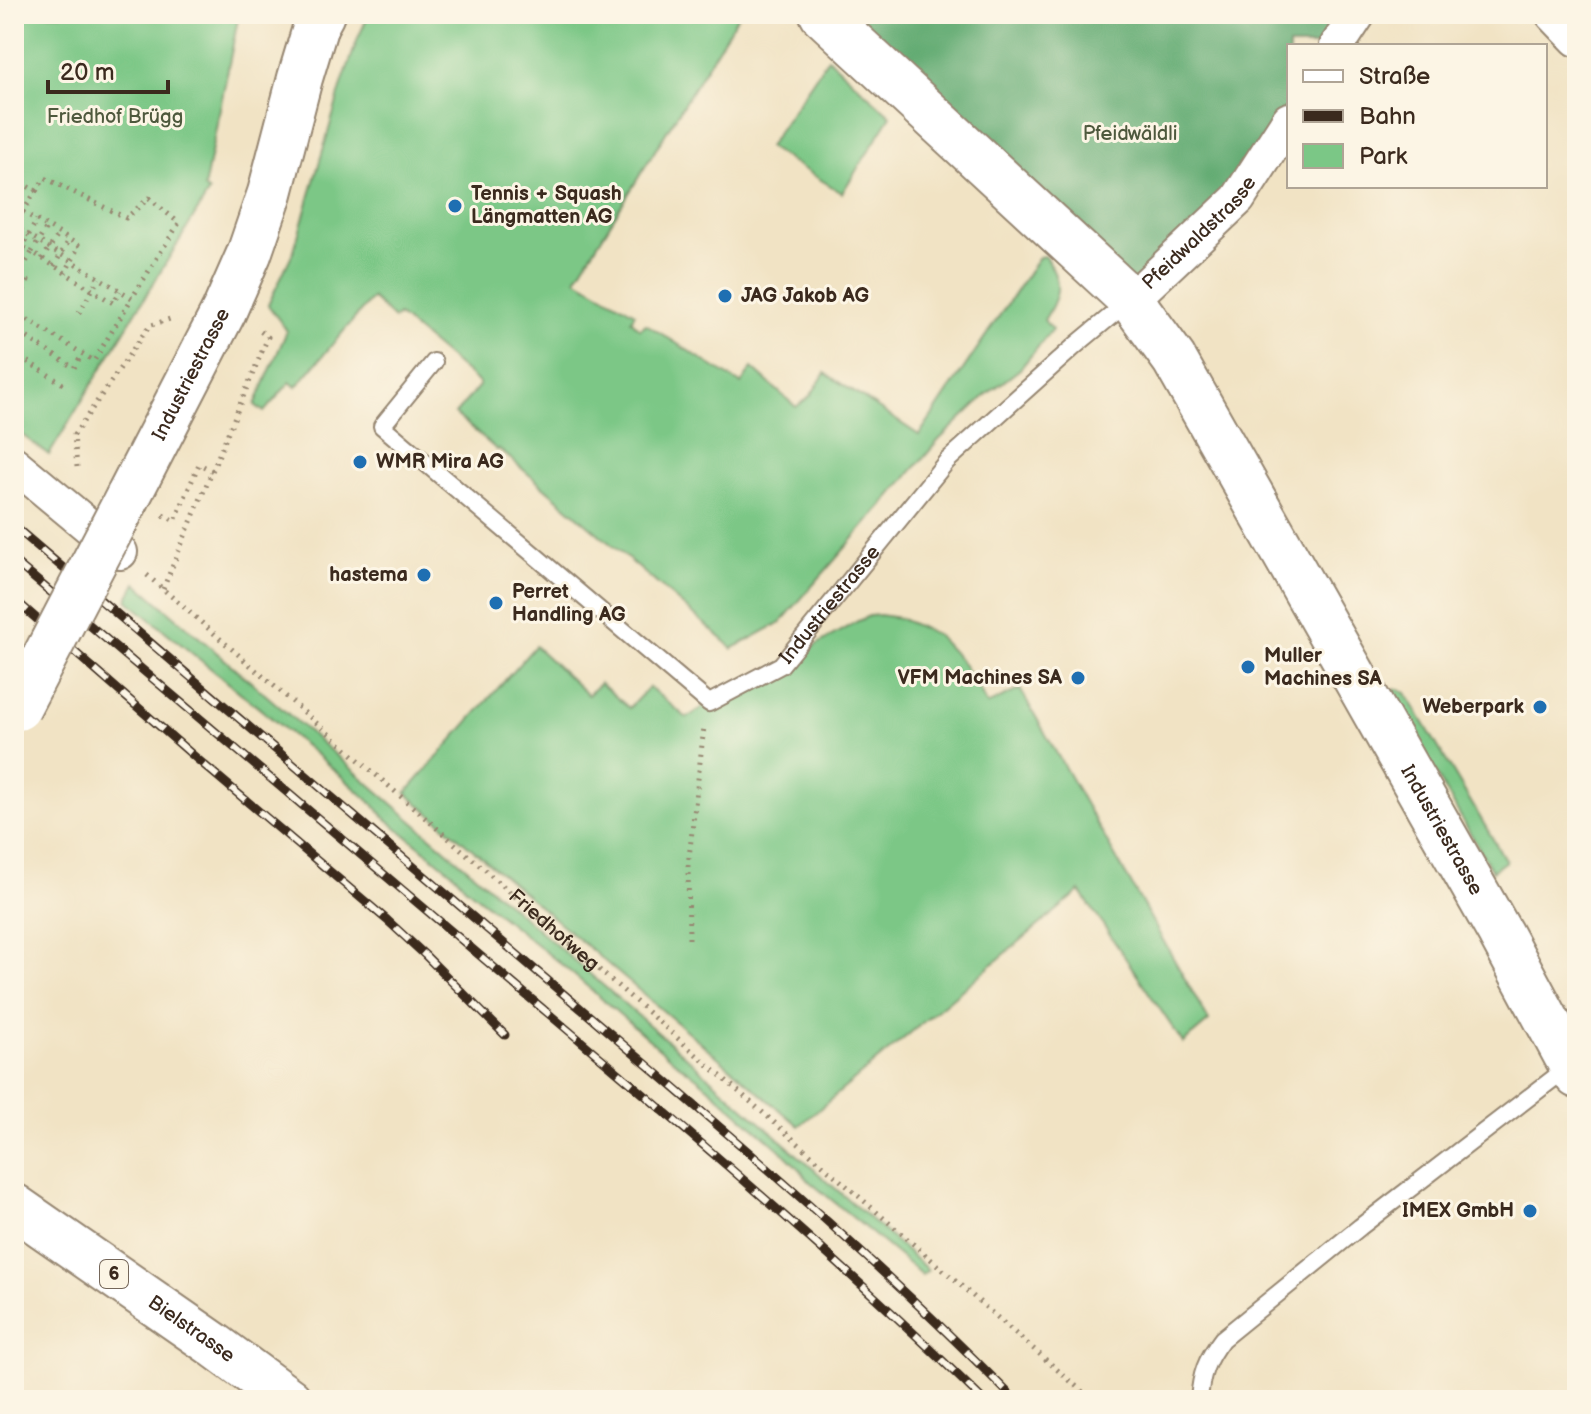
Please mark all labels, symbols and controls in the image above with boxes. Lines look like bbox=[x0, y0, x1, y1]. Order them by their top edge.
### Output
scale bar bbox=[48, 44, 168, 94]
legend bbox=[1287, 44, 1547, 188]
text: 20 m bbox=[60, 58, 115, 87]
text: Straße bbox=[1359, 62, 1430, 91]
text: Bahn bbox=[1359, 102, 1416, 131]
park label: Friedhof Brügg bbox=[47, 105, 183, 129]
park label: Pfeidwäldli bbox=[1083, 122, 1177, 146]
text: Park bbox=[1359, 142, 1407, 171]
street label: Pfeidwaldstrasse bbox=[1137, 172, 1262, 295]
place label: Tennis + Squash Längmatten AG bbox=[471, 182, 622, 229]
marker: Tennis + Squash Längmatten AG bbox=[446, 197, 464, 215]
place label: JAG Jakob AG bbox=[741, 284, 870, 308]
marker: JAG Jakob AG bbox=[716, 287, 734, 305]
street label: Industriestrasse bbox=[147, 304, 235, 445]
place label: WMR Mira AG bbox=[376, 450, 504, 474]
marker: WMR Mira AG bbox=[351, 453, 369, 471]
street label: Industriestrasse bbox=[775, 541, 885, 669]
place label: hastema bbox=[329, 563, 408, 587]
marker: hastema bbox=[415, 566, 433, 584]
place label: Perret Handling AG bbox=[512, 580, 626, 627]
marker: Perret Handling AG bbox=[487, 594, 505, 612]
place label: Muller Machines SA bbox=[1264, 644, 1383, 691]
marker: Muller Machines SA bbox=[1239, 658, 1257, 676]
place label: VFM Machines SA bbox=[897, 666, 1063, 690]
marker: VFM Machines SA bbox=[1069, 669, 1087, 687]
place label: Weberpark bbox=[1422, 695, 1525, 719]
marker: Weberpark bbox=[1531, 698, 1549, 716]
street label: Industriestrasse bbox=[1395, 761, 1488, 900]
street label: Friedhofweg bbox=[504, 884, 604, 976]
place label: IMEX GmbH bbox=[1402, 1199, 1514, 1223]
marker: IMEX GmbH bbox=[1521, 1202, 1539, 1220]
road number: 6 bbox=[100, 1260, 128, 1288]
street label: Bielstrasse bbox=[143, 1291, 240, 1368]

